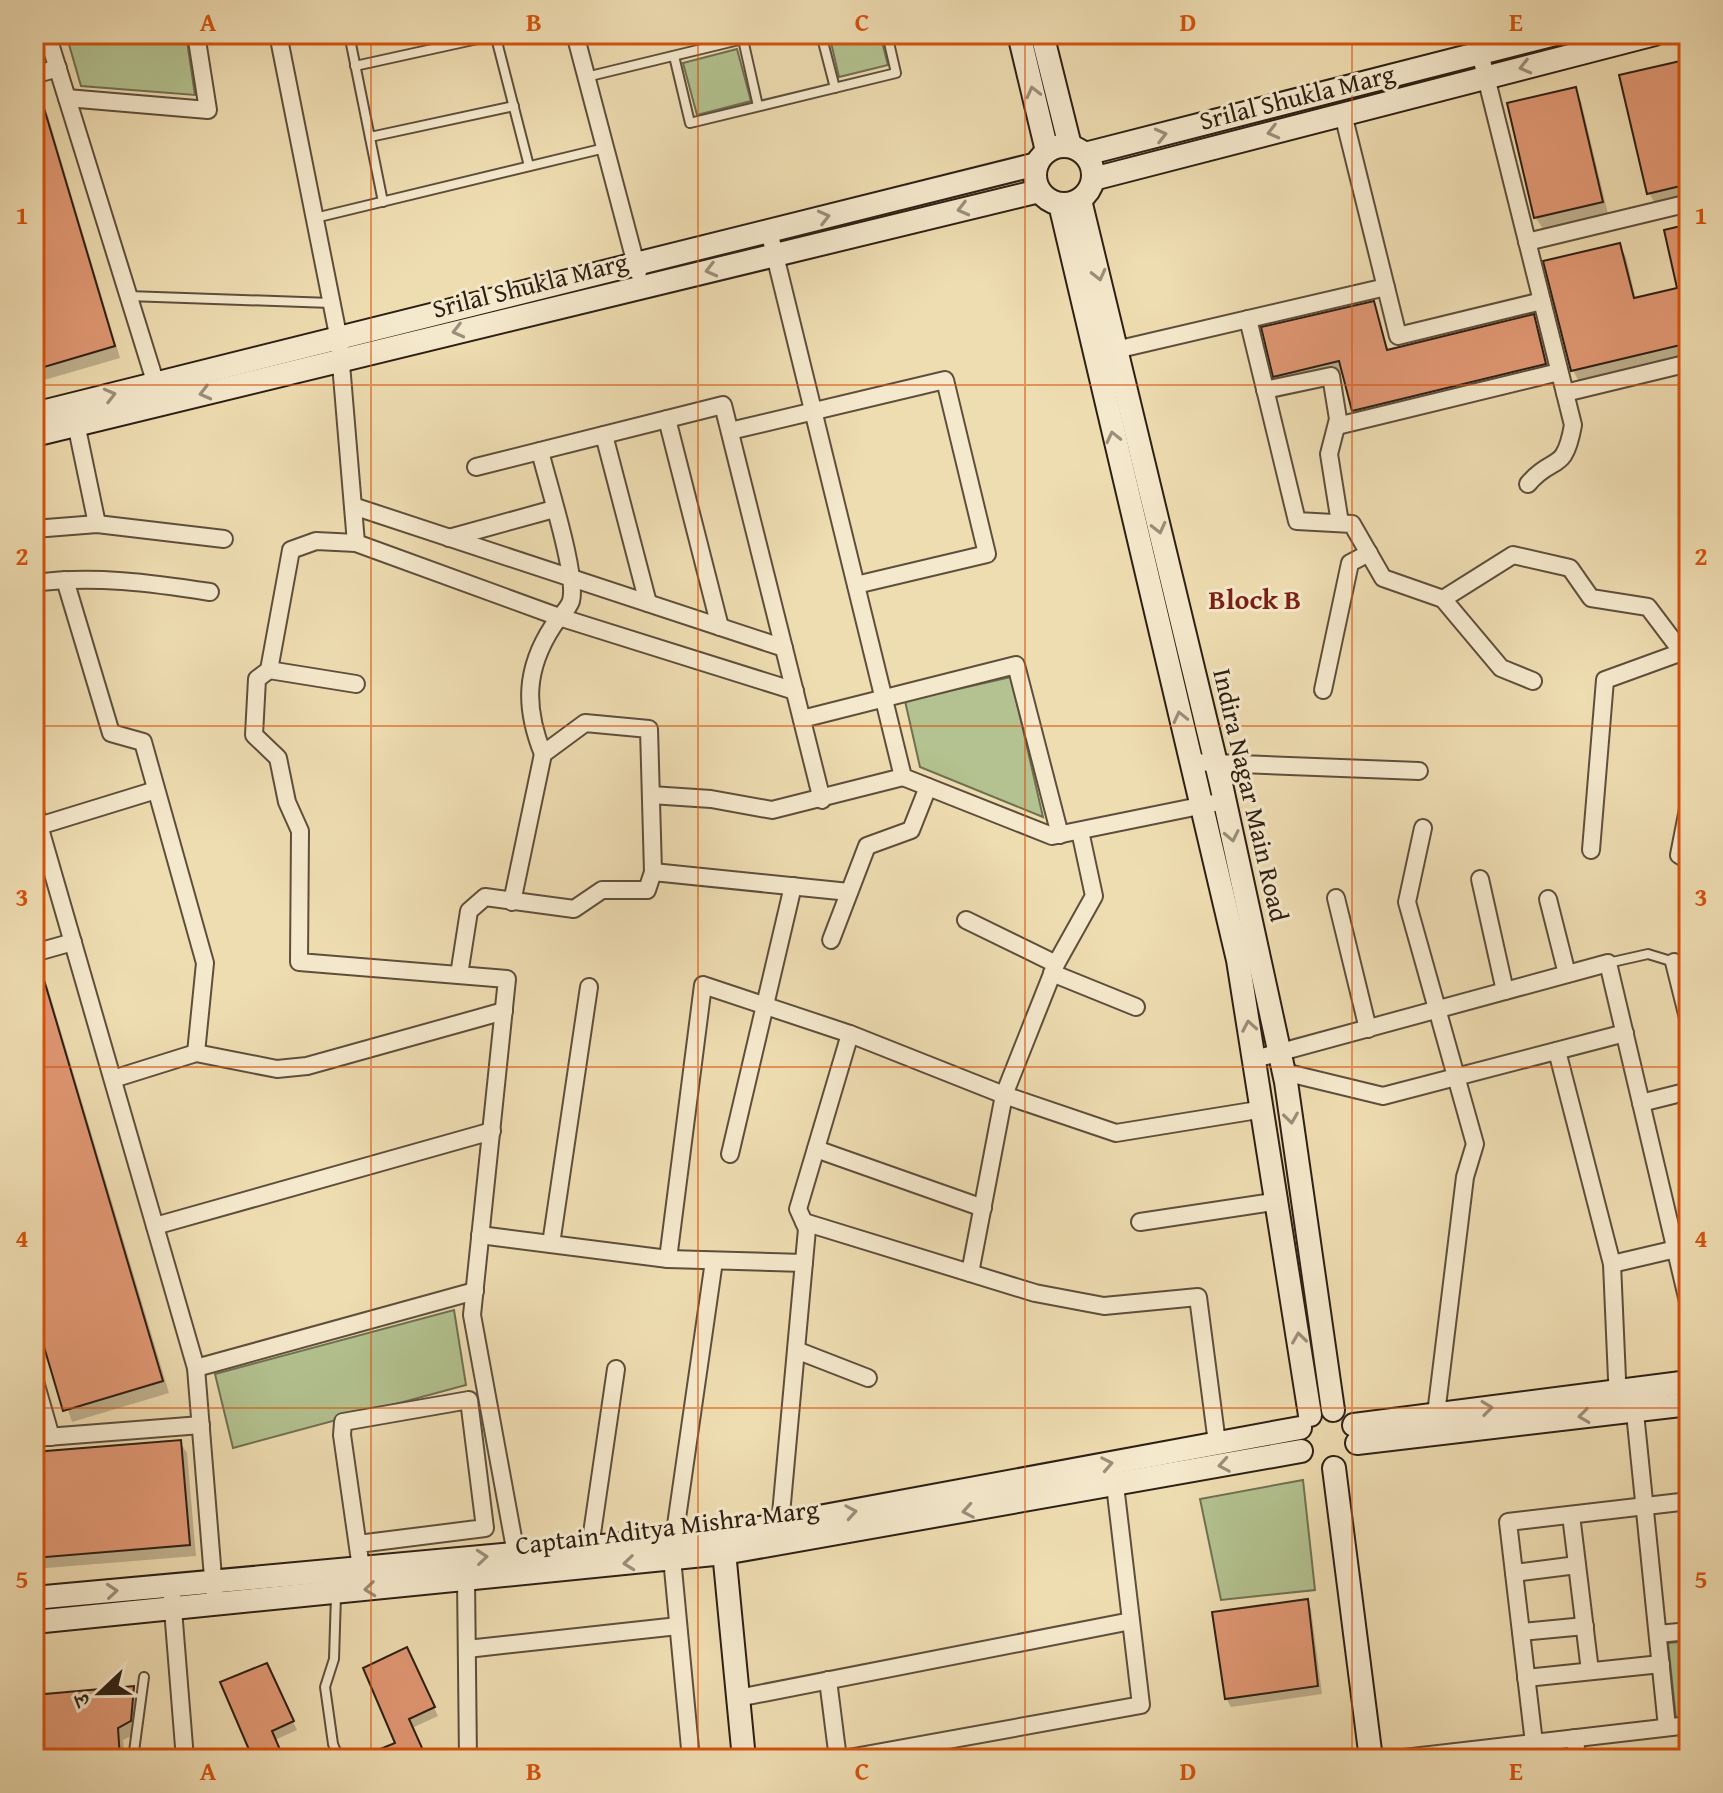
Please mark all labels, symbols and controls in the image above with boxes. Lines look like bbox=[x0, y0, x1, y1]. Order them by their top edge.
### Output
text: A bbox=[200, 2, 217, 41]
text: B bbox=[526, 2, 542, 41]
text: C bbox=[855, 2, 869, 41]
text: D bbox=[1180, 2, 1196, 41]
text: E bbox=[1509, 2, 1523, 41]
street label: Srilal Shukla Marg bbox=[1195, 53, 1399, 140]
one-way arrow bbox=[1518, 58, 1532, 75]
one-way arrow bbox=[1025, 86, 1042, 100]
one-way arrow bbox=[1267, 123, 1281, 140]
one-way arrow bbox=[1153, 127, 1167, 144]
text: 1 bbox=[15, 195, 29, 234]
text: 1 bbox=[1694, 195, 1708, 234]
one-way arrow bbox=[957, 200, 971, 217]
one-way arrow bbox=[817, 210, 830, 227]
street label: Srilal Shukla Marg bbox=[428, 241, 632, 328]
one-way arrow bbox=[704, 261, 718, 278]
one-way arrow bbox=[1089, 268, 1106, 282]
one-way arrow bbox=[452, 322, 465, 339]
one-way arrow bbox=[199, 383, 213, 400]
one-way arrow bbox=[102, 388, 116, 405]
one-way arrow bbox=[1105, 431, 1122, 445]
one-way arrow bbox=[1150, 521, 1167, 535]
text: 2 bbox=[15, 536, 29, 575]
text: 2 bbox=[1694, 536, 1708, 575]
district label: Block B bbox=[1209, 578, 1301, 619]
street label: Indira Nagar Main Road bbox=[1203, 664, 1300, 925]
one-way arrow bbox=[1172, 711, 1189, 725]
one-way arrow bbox=[1223, 828, 1240, 842]
text: 3 bbox=[15, 877, 29, 916]
text: 3 bbox=[1694, 877, 1708, 916]
one-way arrow bbox=[1242, 1019, 1259, 1032]
one-way arrow bbox=[1282, 1111, 1299, 1124]
text: 4 bbox=[15, 1218, 29, 1257]
text: 4 bbox=[1694, 1218, 1708, 1257]
one-way arrow bbox=[1291, 1331, 1308, 1344]
one-way arrow bbox=[1480, 1400, 1493, 1417]
one-way arrow bbox=[1577, 1407, 1591, 1424]
one-way arrow bbox=[1218, 1455, 1231, 1472]
one-way arrow bbox=[1100, 1457, 1113, 1474]
street label: Captain Aditya Mishra Marg bbox=[513, 1489, 821, 1564]
one-way arrow bbox=[962, 1501, 975, 1518]
one-way arrow bbox=[844, 1504, 858, 1521]
one-way arrow bbox=[476, 1549, 489, 1566]
one-way arrow bbox=[622, 1554, 635, 1571]
text: 5 bbox=[15, 1559, 29, 1598]
text: 5 bbox=[1694, 1559, 1708, 1598]
one-way arrow bbox=[363, 1580, 376, 1597]
one-way arrow bbox=[106, 1583, 119, 1600]
north arrow bbox=[60, 1653, 140, 1733]
text: उ bbox=[64, 1688, 99, 1714]
text: A bbox=[200, 1751, 217, 1790]
text: B bbox=[526, 1751, 542, 1790]
text: C bbox=[855, 1751, 869, 1790]
text: D bbox=[1180, 1751, 1196, 1790]
text: E bbox=[1509, 1751, 1523, 1790]

